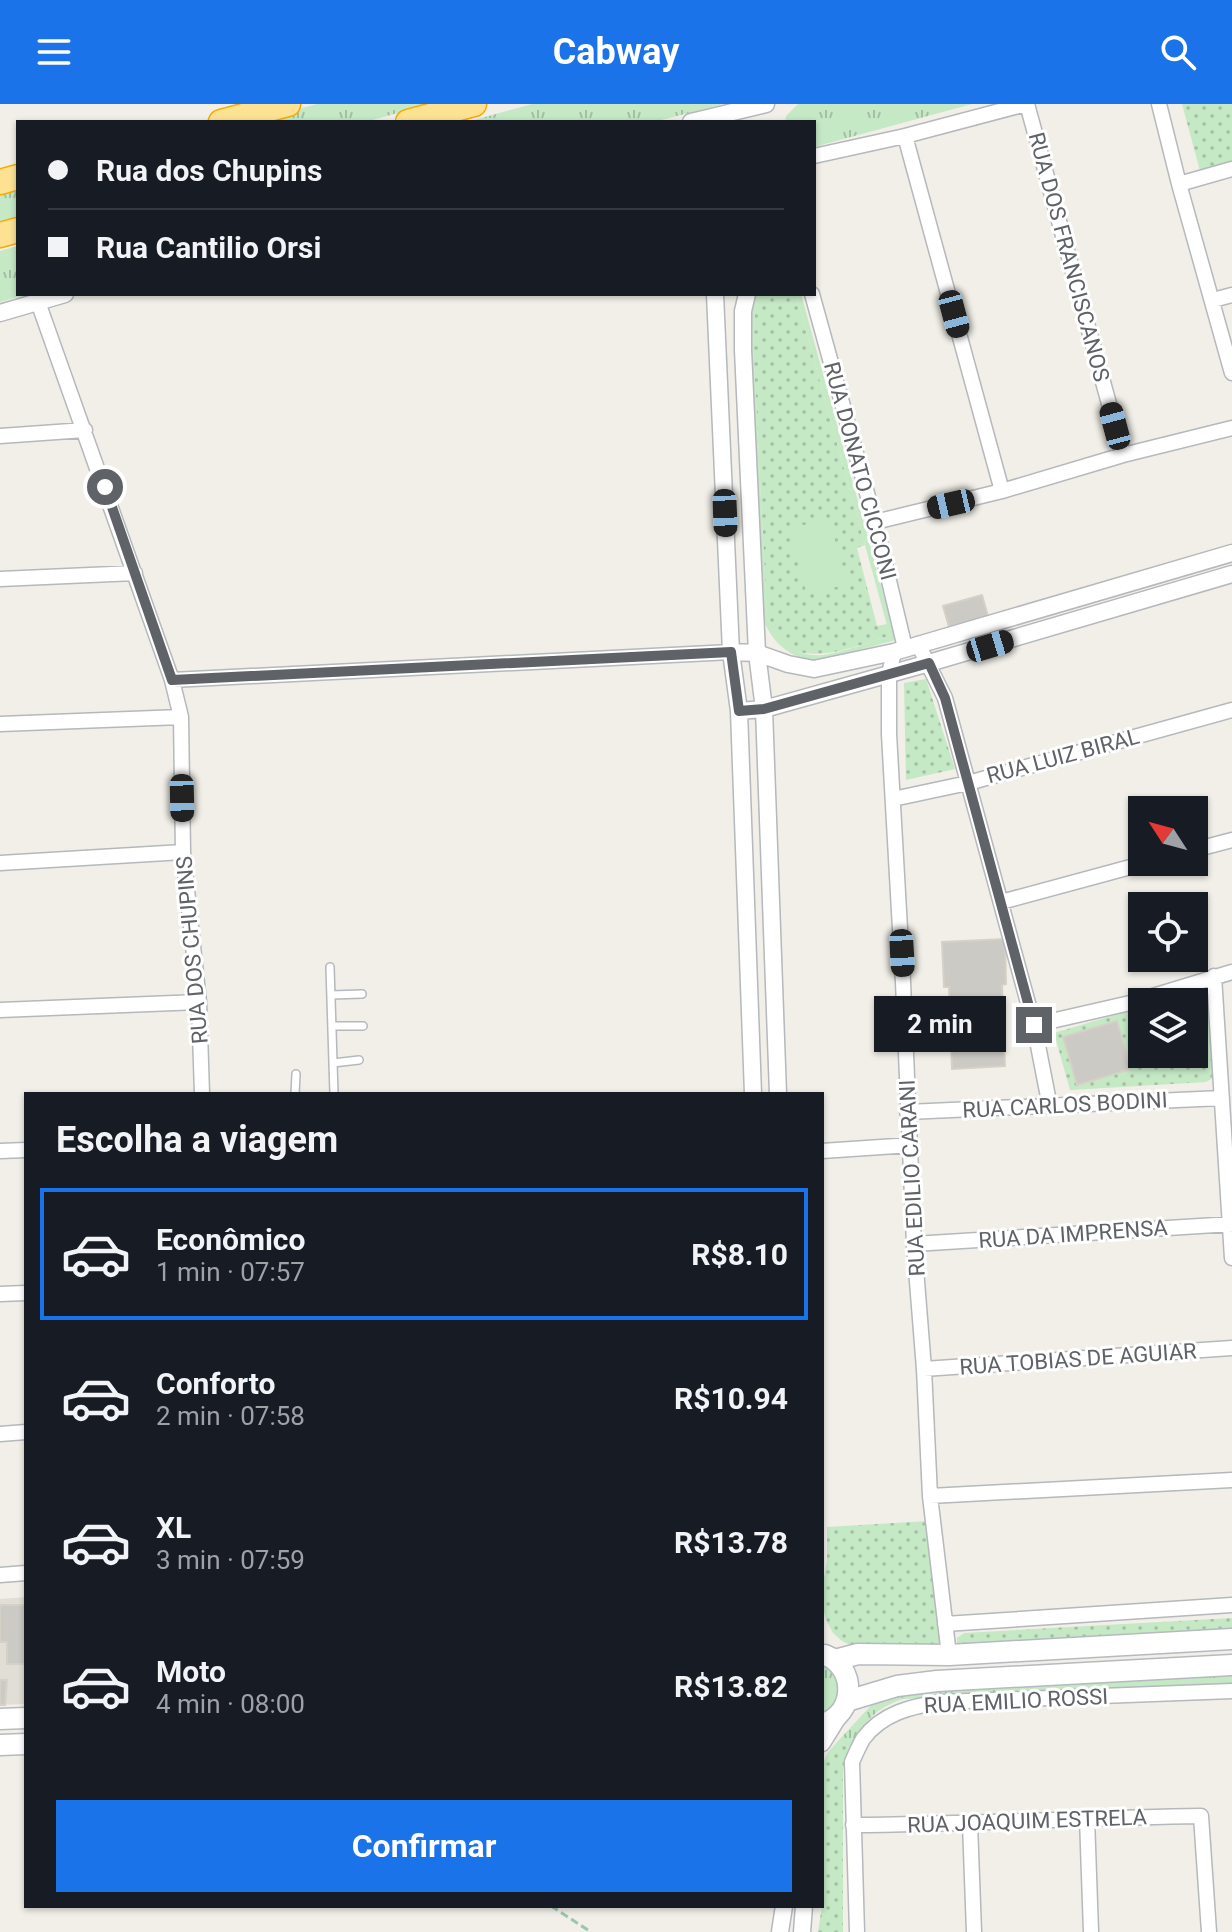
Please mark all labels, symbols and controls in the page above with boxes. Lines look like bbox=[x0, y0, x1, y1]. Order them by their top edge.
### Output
icon: menu bbox=[32, 30, 76, 74]
icon: search bbox=[1156, 30, 1200, 74]
text: Cabway bbox=[553, 31, 679, 73]
street label: RUA DOS FRANCISCANOS bbox=[1024, 130, 1114, 384]
text: Rua dos Chupins bbox=[96, 153, 323, 188]
text: Rua Cantilio Orsi bbox=[96, 230, 321, 265]
car bbox=[936, 288, 972, 340]
street label: RUA DONATO CICCONI bbox=[819, 359, 901, 583]
car bbox=[1097, 400, 1133, 452]
route start bbox=[87, 469, 123, 505]
car bbox=[925, 487, 977, 521]
car bbox=[712, 489, 738, 537]
car bbox=[964, 628, 1016, 664]
street label: RUA LUIZ BIRAL bbox=[984, 724, 1142, 788]
car bbox=[170, 774, 194, 822]
north arrow bbox=[1128, 796, 1208, 876]
map controls bbox=[1128, 796, 1208, 1068]
street label: RUA DOS CHUPINS bbox=[171, 855, 213, 1045]
button: locate bbox=[1128, 892, 1208, 972]
car bbox=[889, 928, 915, 978]
button: layers bbox=[1128, 988, 1208, 1068]
callout: 2 min bbox=[874, 997, 1006, 1053]
route end bbox=[1016, 1007, 1052, 1043]
text: 2 min bbox=[907, 1009, 973, 1039]
street label: RUA EDILIO CARANI bbox=[894, 1079, 930, 1277]
street label: RUA CARLOS BODINI bbox=[962, 1087, 1168, 1123]
text: Escolha a viagem bbox=[56, 1119, 338, 1161]
street label: RUA DA IMPRENSA bbox=[978, 1215, 1169, 1253]
icon: car bbox=[60, 1218, 132, 1290]
text: Econômico bbox=[156, 1222, 305, 1257]
text: R$8.10 bbox=[691, 1237, 788, 1272]
text: 1 min · 07:57 bbox=[156, 1257, 305, 1287]
street label: RUA TOBIAS DE AGUIAR bbox=[959, 1338, 1198, 1380]
icon: car bbox=[60, 1362, 132, 1434]
text: Conforto bbox=[156, 1366, 275, 1401]
text: R$10.94 bbox=[674, 1381, 788, 1416]
text: 2 min · 07:58 bbox=[156, 1401, 305, 1431]
icon: car bbox=[60, 1506, 132, 1578]
text: XL bbox=[156, 1510, 191, 1545]
text: R$13.78 bbox=[674, 1525, 788, 1560]
text: 3 min · 07:59 bbox=[156, 1545, 305, 1575]
icon: car bbox=[60, 1650, 132, 1722]
text: Moto bbox=[156, 1654, 226, 1689]
text: R$13.82 bbox=[674, 1669, 788, 1704]
street label: RUA EMILIO ROSSI bbox=[923, 1684, 1109, 1718]
text: 4 min · 08:00 bbox=[156, 1689, 305, 1719]
button: Confirmar bbox=[56, 1800, 792, 1892]
street label: RUA JOAQUIM ESTRELA bbox=[907, 1804, 1148, 1838]

